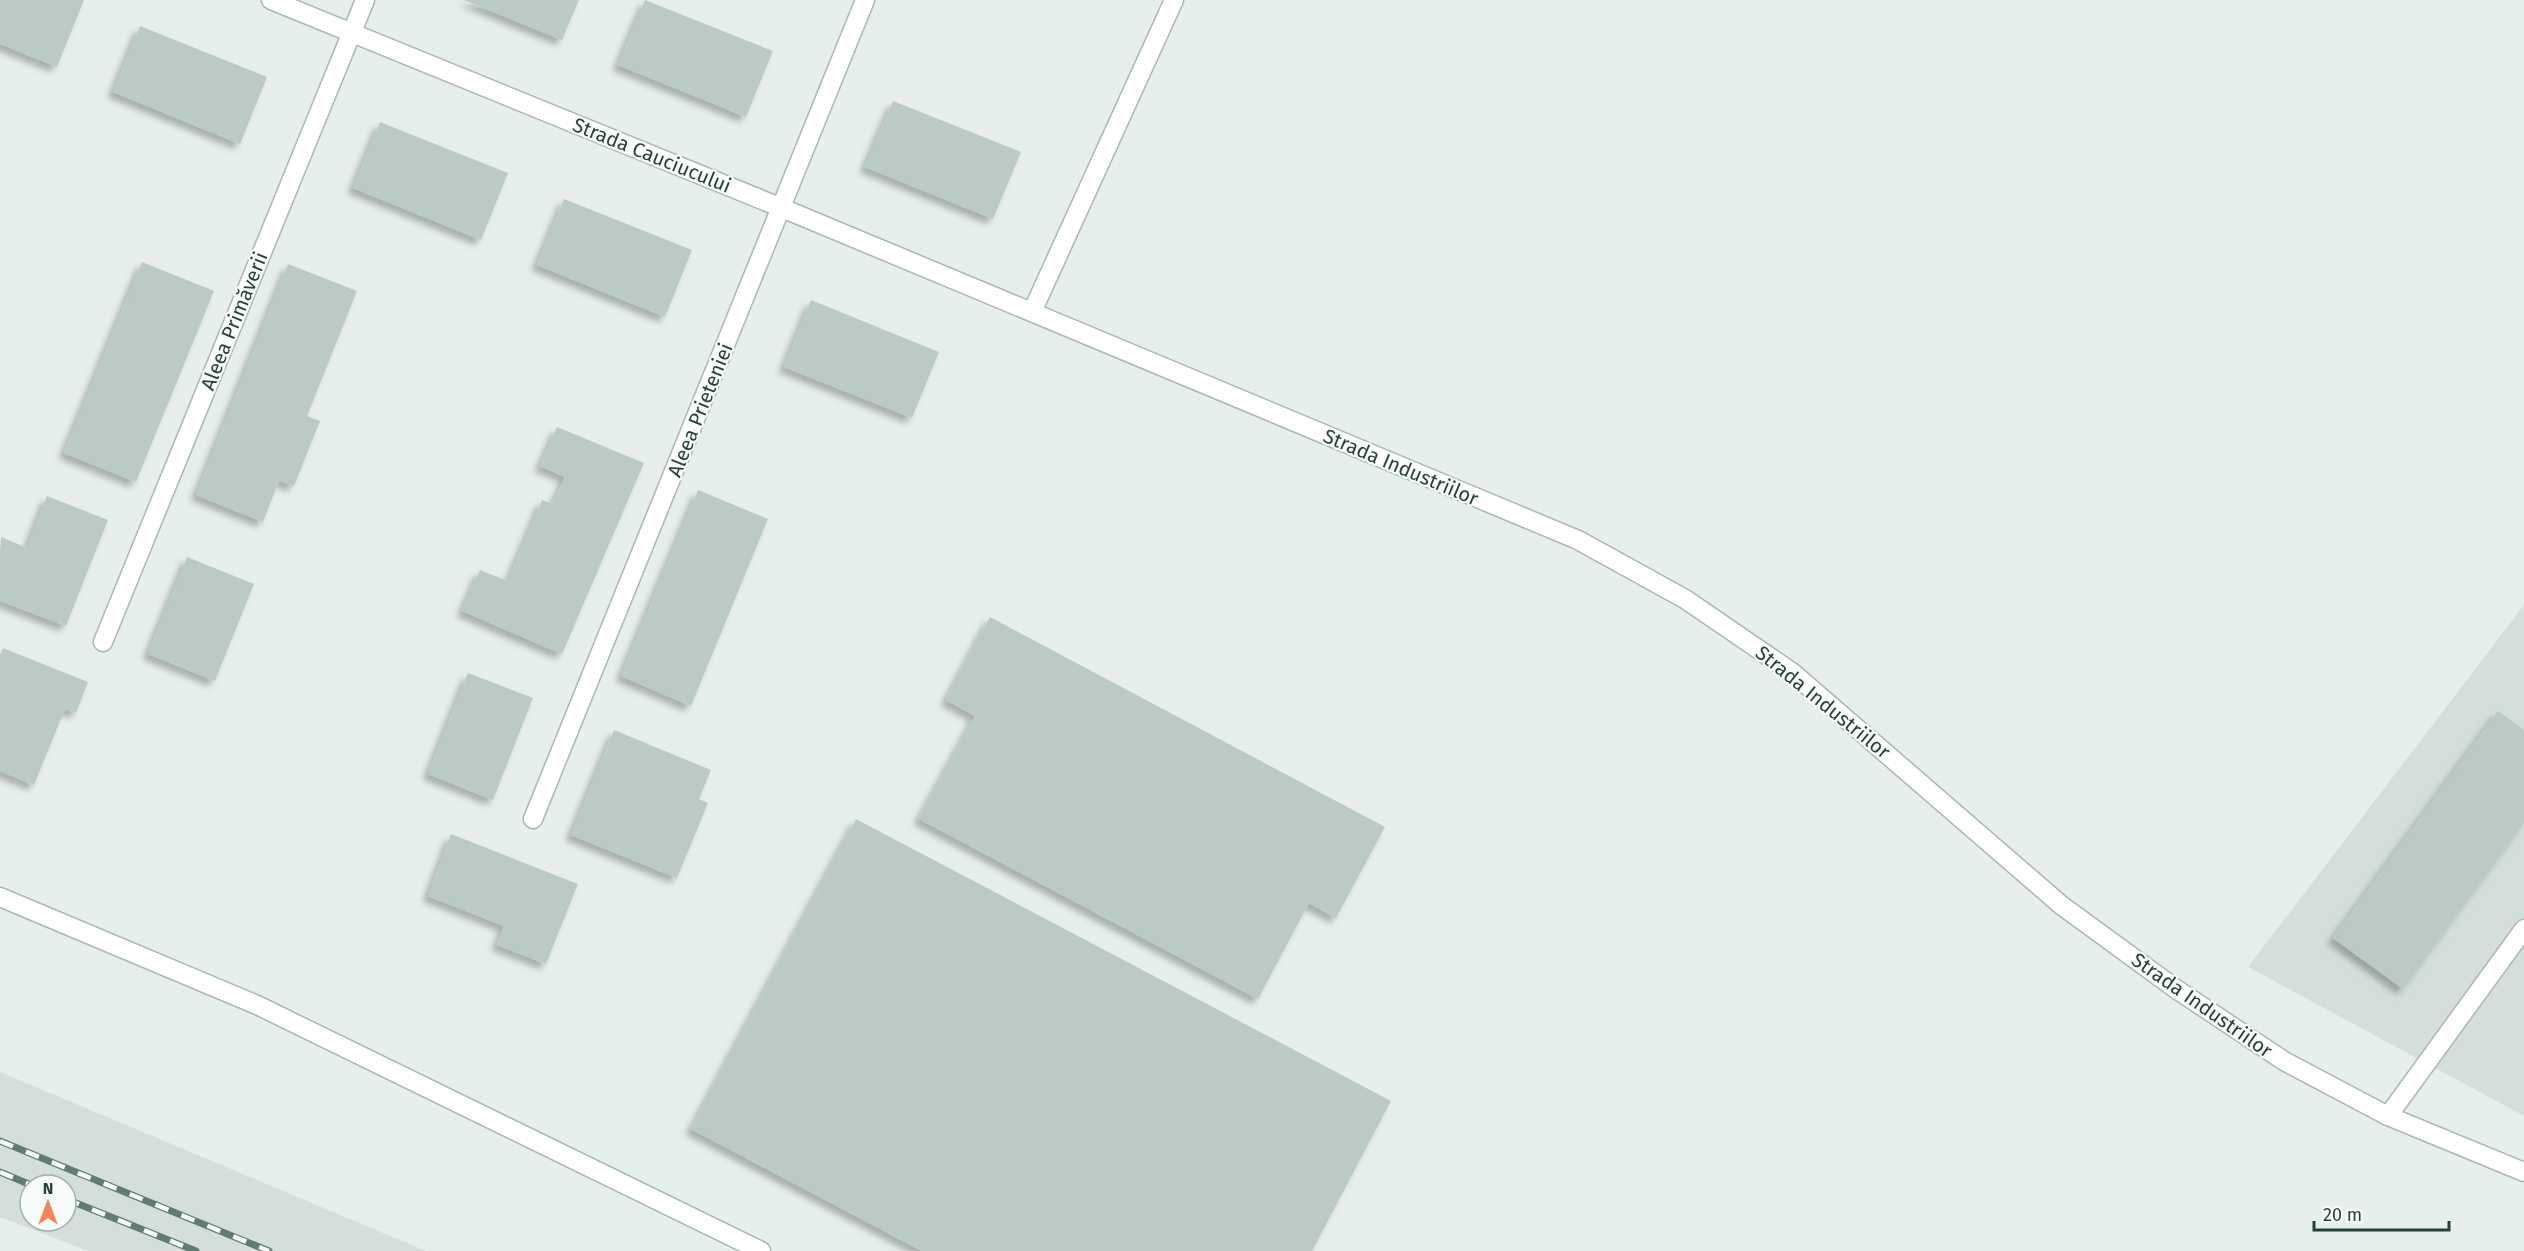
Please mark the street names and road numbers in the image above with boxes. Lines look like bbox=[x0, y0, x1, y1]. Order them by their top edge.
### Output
street label: Strada Cauciucului bbox=[569, 112, 735, 198]
street label: Aleea Primăverii bbox=[195, 248, 273, 394]
street label: Aleea Prieteniei bbox=[662, 340, 738, 480]
street label: Strada Industriilor bbox=[1320, 424, 1482, 511]
street label: Strada Industriilor bbox=[1751, 640, 1895, 764]
street label: Strada Industriilor bbox=[2127, 948, 2277, 1063]

